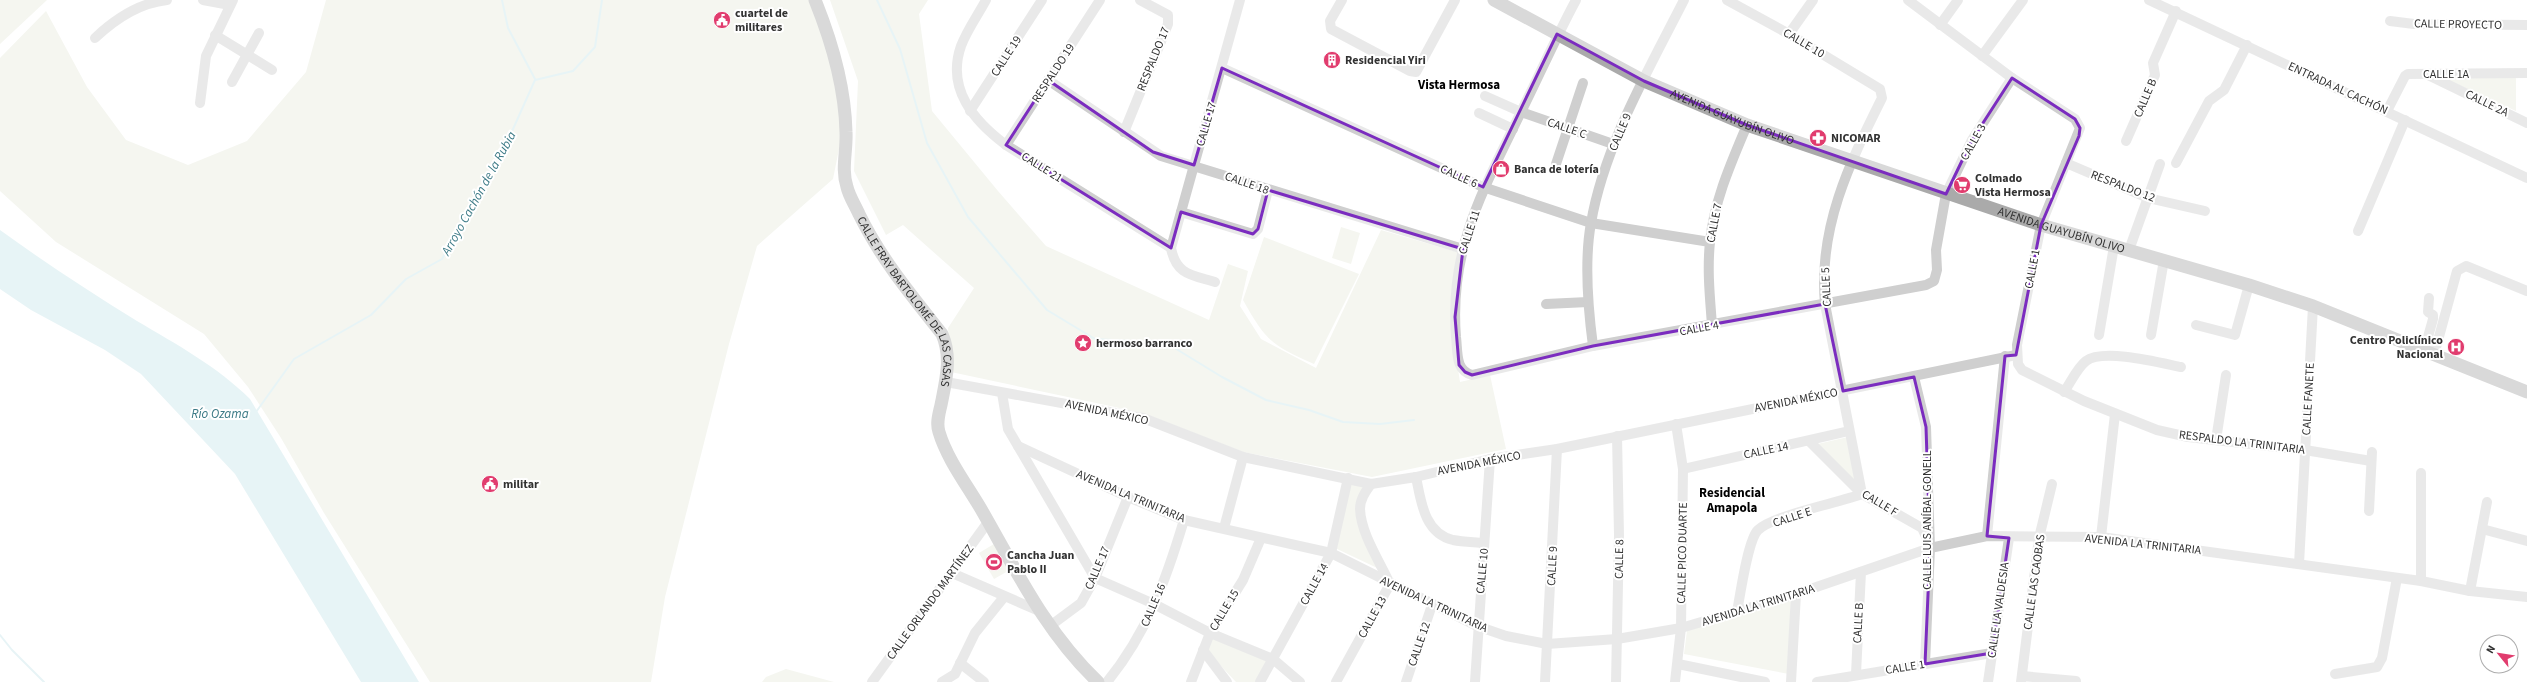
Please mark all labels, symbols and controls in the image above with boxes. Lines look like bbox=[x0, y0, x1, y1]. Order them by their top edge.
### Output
place label: cuartel de militares bbox=[735, 5, 788, 36]
public building icon: cuartel de militares bbox=[712, 10, 732, 30]
street label: CALLE PROYECTO bbox=[2414, 15, 2502, 34]
street label: CALLE 10 bbox=[1780, 24, 1828, 62]
street label: RESPALDO 17 bbox=[1133, 25, 1174, 94]
street label: CALLE 19 bbox=[987, 32, 1026, 80]
street label: RESPALDO 19 bbox=[1028, 40, 1079, 106]
building icon: Residencial Yiri bbox=[1322, 50, 1342, 70]
place label: Residencial Yiri bbox=[1345, 52, 1426, 69]
street label: ENTRADA AL CACHÓN bbox=[2285, 58, 2391, 119]
street label: CALLE 1A bbox=[2423, 66, 2470, 83]
district label: Vista Hermosa bbox=[1417, 76, 1500, 94]
street label: CALLE B bbox=[2130, 76, 2161, 120]
street label: AVENIDA GUAYUBÍN OLIVO bbox=[1668, 85, 1797, 149]
street label: CALLE 2A bbox=[2462, 86, 2512, 121]
street label: CALLE 17 bbox=[1192, 100, 1221, 148]
street label: CALLE 9 bbox=[1605, 111, 1636, 154]
street label: CALLE C bbox=[1545, 114, 1589, 143]
street label: CALLE 3 bbox=[1956, 121, 1991, 164]
water label: Arroyo Cachón de la Rubia bbox=[437, 128, 521, 260]
pharmacy icon: NICOMAR bbox=[1808, 128, 1828, 148]
place label: NICOMAR bbox=[1831, 130, 1881, 147]
street label: CALLE 21 bbox=[1018, 148, 1066, 187]
shop icon: Banca de lotería bbox=[1491, 159, 1511, 179]
street label: CALLE 6 bbox=[1437, 161, 1480, 192]
place label: Banca de lotería bbox=[1514, 161, 1599, 178]
street label: RESPALDO 12 bbox=[2088, 166, 2158, 207]
street label: CALLE 18 bbox=[1222, 168, 1271, 199]
place label: Colmado Vista Hermosa bbox=[1974, 170, 2051, 201]
supermarket icon: Colmado Vista Hermosa bbox=[1952, 175, 1972, 195]
street label: CALLE 7 bbox=[1702, 202, 1727, 244]
street label: AVENIDA GUAYUBÍN OLIVO bbox=[1995, 203, 2127, 258]
street label: CALLE 11 bbox=[1454, 208, 1485, 257]
street label: CALLE FRAY BARTOLOMÉ DE LAS CASAS bbox=[853, 214, 955, 388]
street label: CALLE 1 bbox=[2020, 248, 2045, 290]
street label: CALLE 5 bbox=[1817, 267, 1836, 307]
street label: CALLE 4 bbox=[1678, 317, 1720, 340]
place label: Centro Policlínico Nacional bbox=[2350, 332, 2444, 363]
place icon: hermoso barranco bbox=[1073, 333, 1093, 353]
place label: hermoso barranco bbox=[1096, 335, 1193, 352]
hospital icon: Centro Policlínico Nacional bbox=[2446, 337, 2466, 357]
street label: CALLE FANETE bbox=[2298, 362, 2319, 436]
street label: AVENIDA MÉXICO bbox=[1753, 384, 1839, 417]
street label: AVENIDA MÉXICO bbox=[1064, 395, 1150, 430]
water label: Río Ozama bbox=[191, 405, 249, 423]
street label: RESPALDO LA TRINITARIA bbox=[2178, 426, 2306, 459]
street label: CALLE 14 bbox=[1742, 437, 1790, 464]
street label: AVENIDA MÉXICO bbox=[1436, 447, 1522, 480]
street label: CALLE LUIS ANÍBAL GONELL bbox=[1919, 450, 1936, 590]
street label: AVENIDA LA TRINITARIA bbox=[1074, 466, 1188, 527]
public building icon: militar bbox=[480, 474, 500, 494]
place label: militar bbox=[503, 476, 539, 493]
district label: Residencial Amapola bbox=[1699, 484, 1765, 517]
street label: CALLE F bbox=[1858, 486, 1901, 521]
street label: CALLE PICO DUARTE bbox=[1673, 502, 1692, 604]
street label: CALLE E bbox=[1770, 503, 1814, 532]
street label: AVENIDA LA TRINITARIA bbox=[2084, 530, 2203, 559]
street label: CALLE LAS CAOBAS bbox=[2019, 533, 2050, 631]
street label: CALLE 8 bbox=[1611, 539, 1628, 579]
street label: CALLE ORLANDO MARTÍNEZ bbox=[883, 541, 978, 663]
street label: CALLE 17 bbox=[1081, 544, 1114, 593]
street label: CALLE 9 bbox=[1543, 546, 1562, 586]
place label: Cancha Juan Pablo II bbox=[1007, 547, 1075, 578]
street label: CALLE 10 bbox=[1472, 548, 1493, 595]
sports icon: Cancha Juan Pablo II bbox=[984, 552, 1004, 572]
street label: CALLE 14 bbox=[1296, 560, 1333, 608]
street label: CALLE LA VALDESIA bbox=[1983, 561, 2014, 659]
street label: AVENIDA LA TRINITARIA bbox=[1377, 572, 1491, 637]
street label: AVENIDA LA TRINITARIA bbox=[1700, 580, 1817, 631]
street label: CALLE 16 bbox=[1137, 581, 1170, 630]
street label: CALLE 15 bbox=[1205, 586, 1243, 634]
street label: CALLE 13 bbox=[1354, 593, 1391, 641]
street label: CALLE B bbox=[1849, 602, 1868, 644]
street label: CALLE 12 bbox=[1404, 620, 1435, 669]
north arrow bbox=[2479, 634, 2519, 674]
text: N bbox=[2482, 642, 2499, 656]
street label: CALLE 1 bbox=[1884, 656, 1926, 679]

